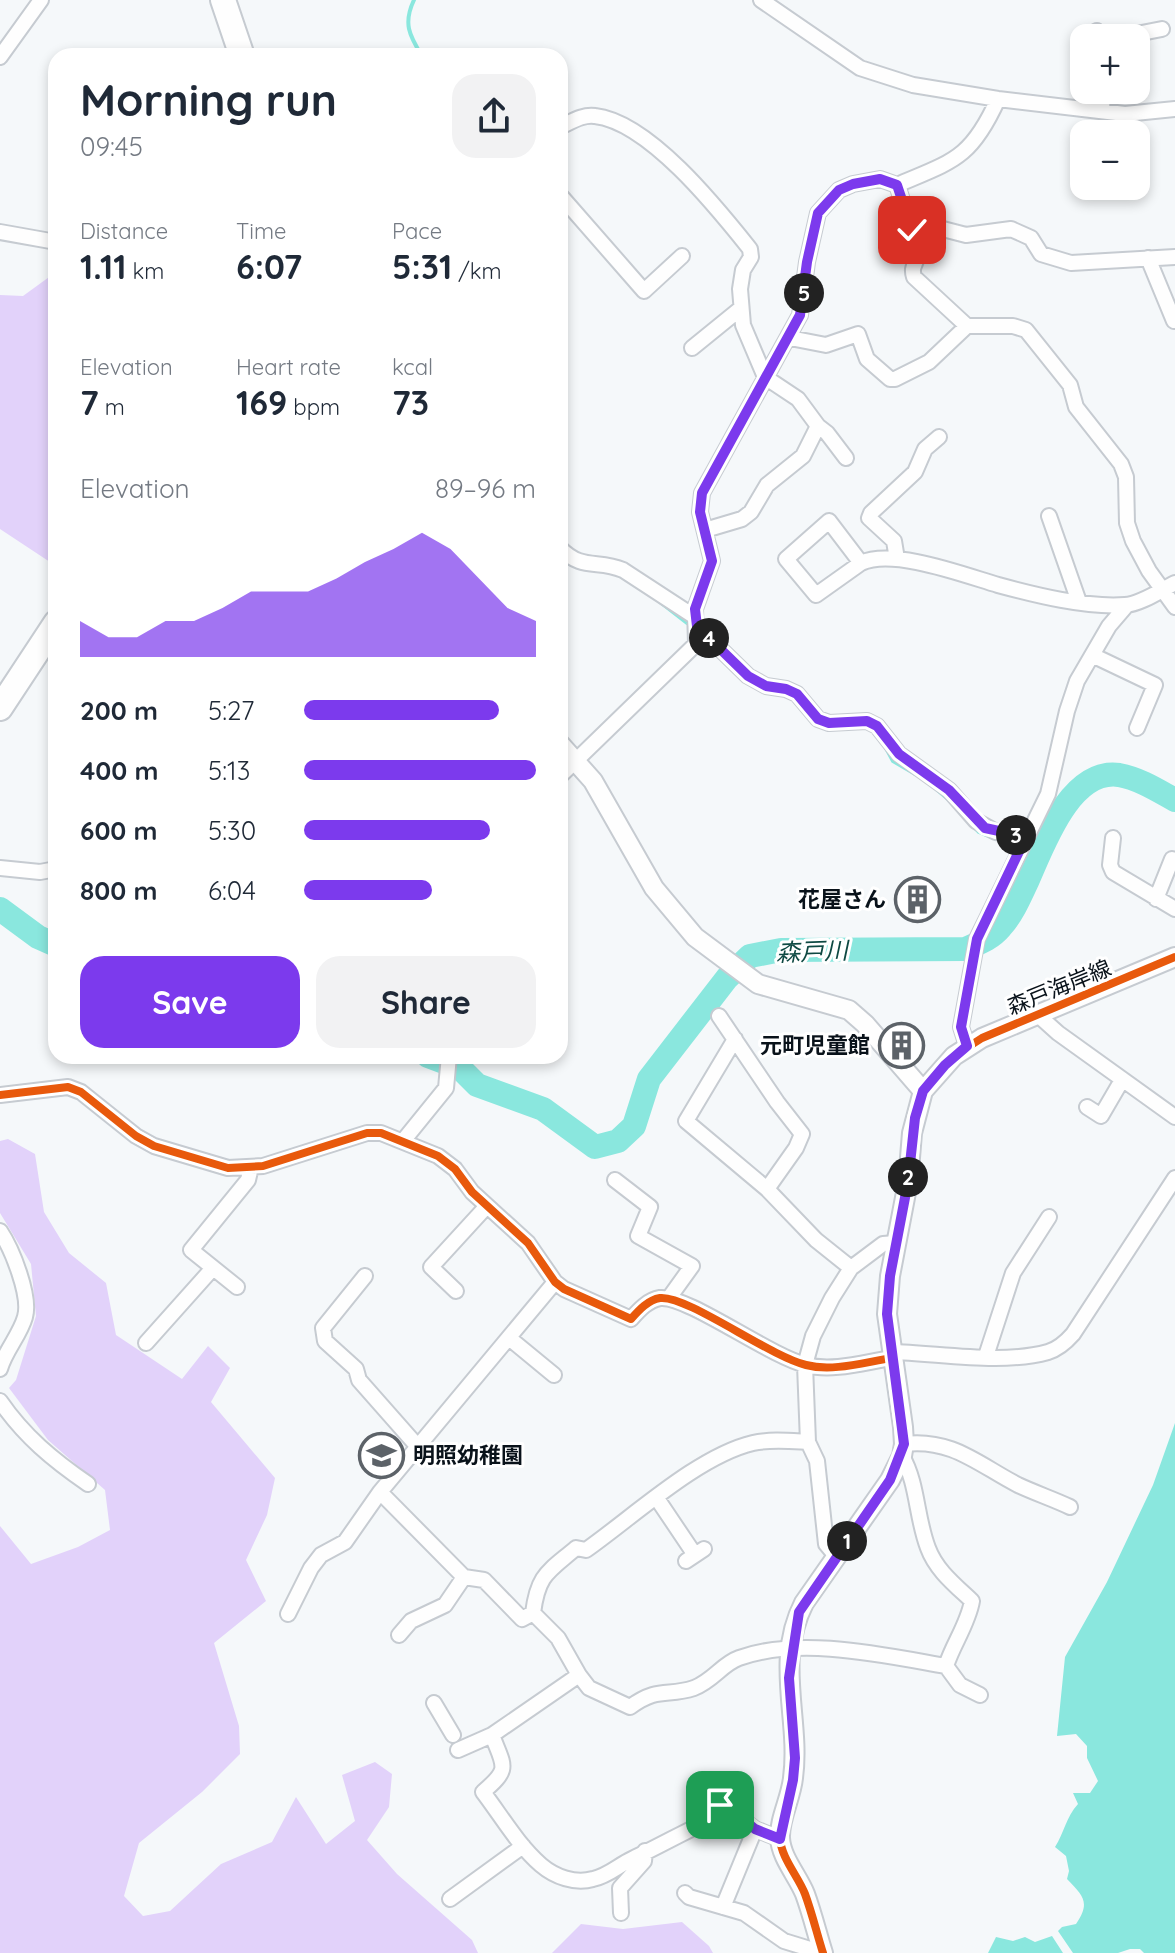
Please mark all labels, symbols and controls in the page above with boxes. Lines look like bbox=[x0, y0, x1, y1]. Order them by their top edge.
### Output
map controls bbox=[1070, 24, 1150, 200]
button: + bbox=[1070, 24, 1150, 104]
text: Morning run bbox=[80, 72, 337, 127]
button: share bbox=[452, 74, 536, 158]
button: − bbox=[1070, 120, 1150, 200]
text: 09:45 bbox=[80, 130, 143, 163]
pin bbox=[878, 196, 946, 264]
icon: check bbox=[890, 208, 934, 252]
text: Distance bbox=[80, 217, 168, 245]
text: Time bbox=[236, 217, 287, 245]
text: Pace bbox=[392, 217, 442, 245]
text: 1.11 bbox=[80, 245, 126, 288]
text: 6:07 bbox=[236, 245, 302, 288]
text: 5:31 bbox=[392, 245, 452, 288]
text: km bbox=[126, 257, 164, 285]
text: /km bbox=[452, 257, 502, 285]
pin: 5 bbox=[784, 273, 824, 313]
text: 5 bbox=[798, 279, 810, 307]
text: Elevation bbox=[80, 353, 173, 381]
text: Heart rate bbox=[236, 353, 341, 381]
text: kcal bbox=[392, 353, 433, 381]
text: 7 bbox=[80, 381, 99, 424]
text: 169 bbox=[236, 381, 287, 424]
text: 73 bbox=[392, 381, 429, 424]
text: m bbox=[99, 393, 125, 421]
text: bpm bbox=[287, 393, 340, 421]
text: Elevation bbox=[80, 472, 190, 505]
text: 89–96 m bbox=[435, 472, 536, 505]
pin: 4 bbox=[689, 618, 729, 658]
text: 4 bbox=[703, 624, 715, 652]
text: 200 m bbox=[80, 694, 158, 727]
text: 5:27 bbox=[208, 694, 254, 727]
text: 400 m bbox=[80, 754, 158, 787]
text: 5:13 bbox=[208, 754, 250, 787]
text: 600 m bbox=[80, 814, 158, 847]
text: 5:30 bbox=[208, 814, 256, 847]
pin: 3 bbox=[996, 815, 1036, 855]
text: 3 bbox=[1010, 821, 1022, 849]
text: 800 m bbox=[80, 874, 157, 907]
text: 6:04 bbox=[208, 874, 256, 907]
building icon: 花屋さん bbox=[893, 875, 941, 923]
place label: 花屋さん bbox=[798, 885, 886, 913]
water label: 森戸川 bbox=[775, 935, 851, 967]
street label: 森戸海岸線 bbox=[1003, 953, 1115, 1021]
button: Save bbox=[80, 956, 300, 1048]
button: Share bbox=[316, 956, 536, 1048]
building icon: 元町児童館 bbox=[877, 1021, 925, 1069]
place label: 元町児童館 bbox=[760, 1031, 870, 1059]
pin: 2 bbox=[888, 1157, 928, 1197]
text: 2 bbox=[902, 1163, 914, 1191]
school or university icon: 明照幼稚園 bbox=[358, 1431, 406, 1479]
place label: 明照幼稚園 bbox=[413, 1441, 523, 1469]
pin: 1 bbox=[827, 1521, 867, 1561]
text: 1 bbox=[843, 1527, 851, 1555]
pin bbox=[686, 1771, 754, 1839]
icon: arrive bbox=[698, 1783, 742, 1827]

